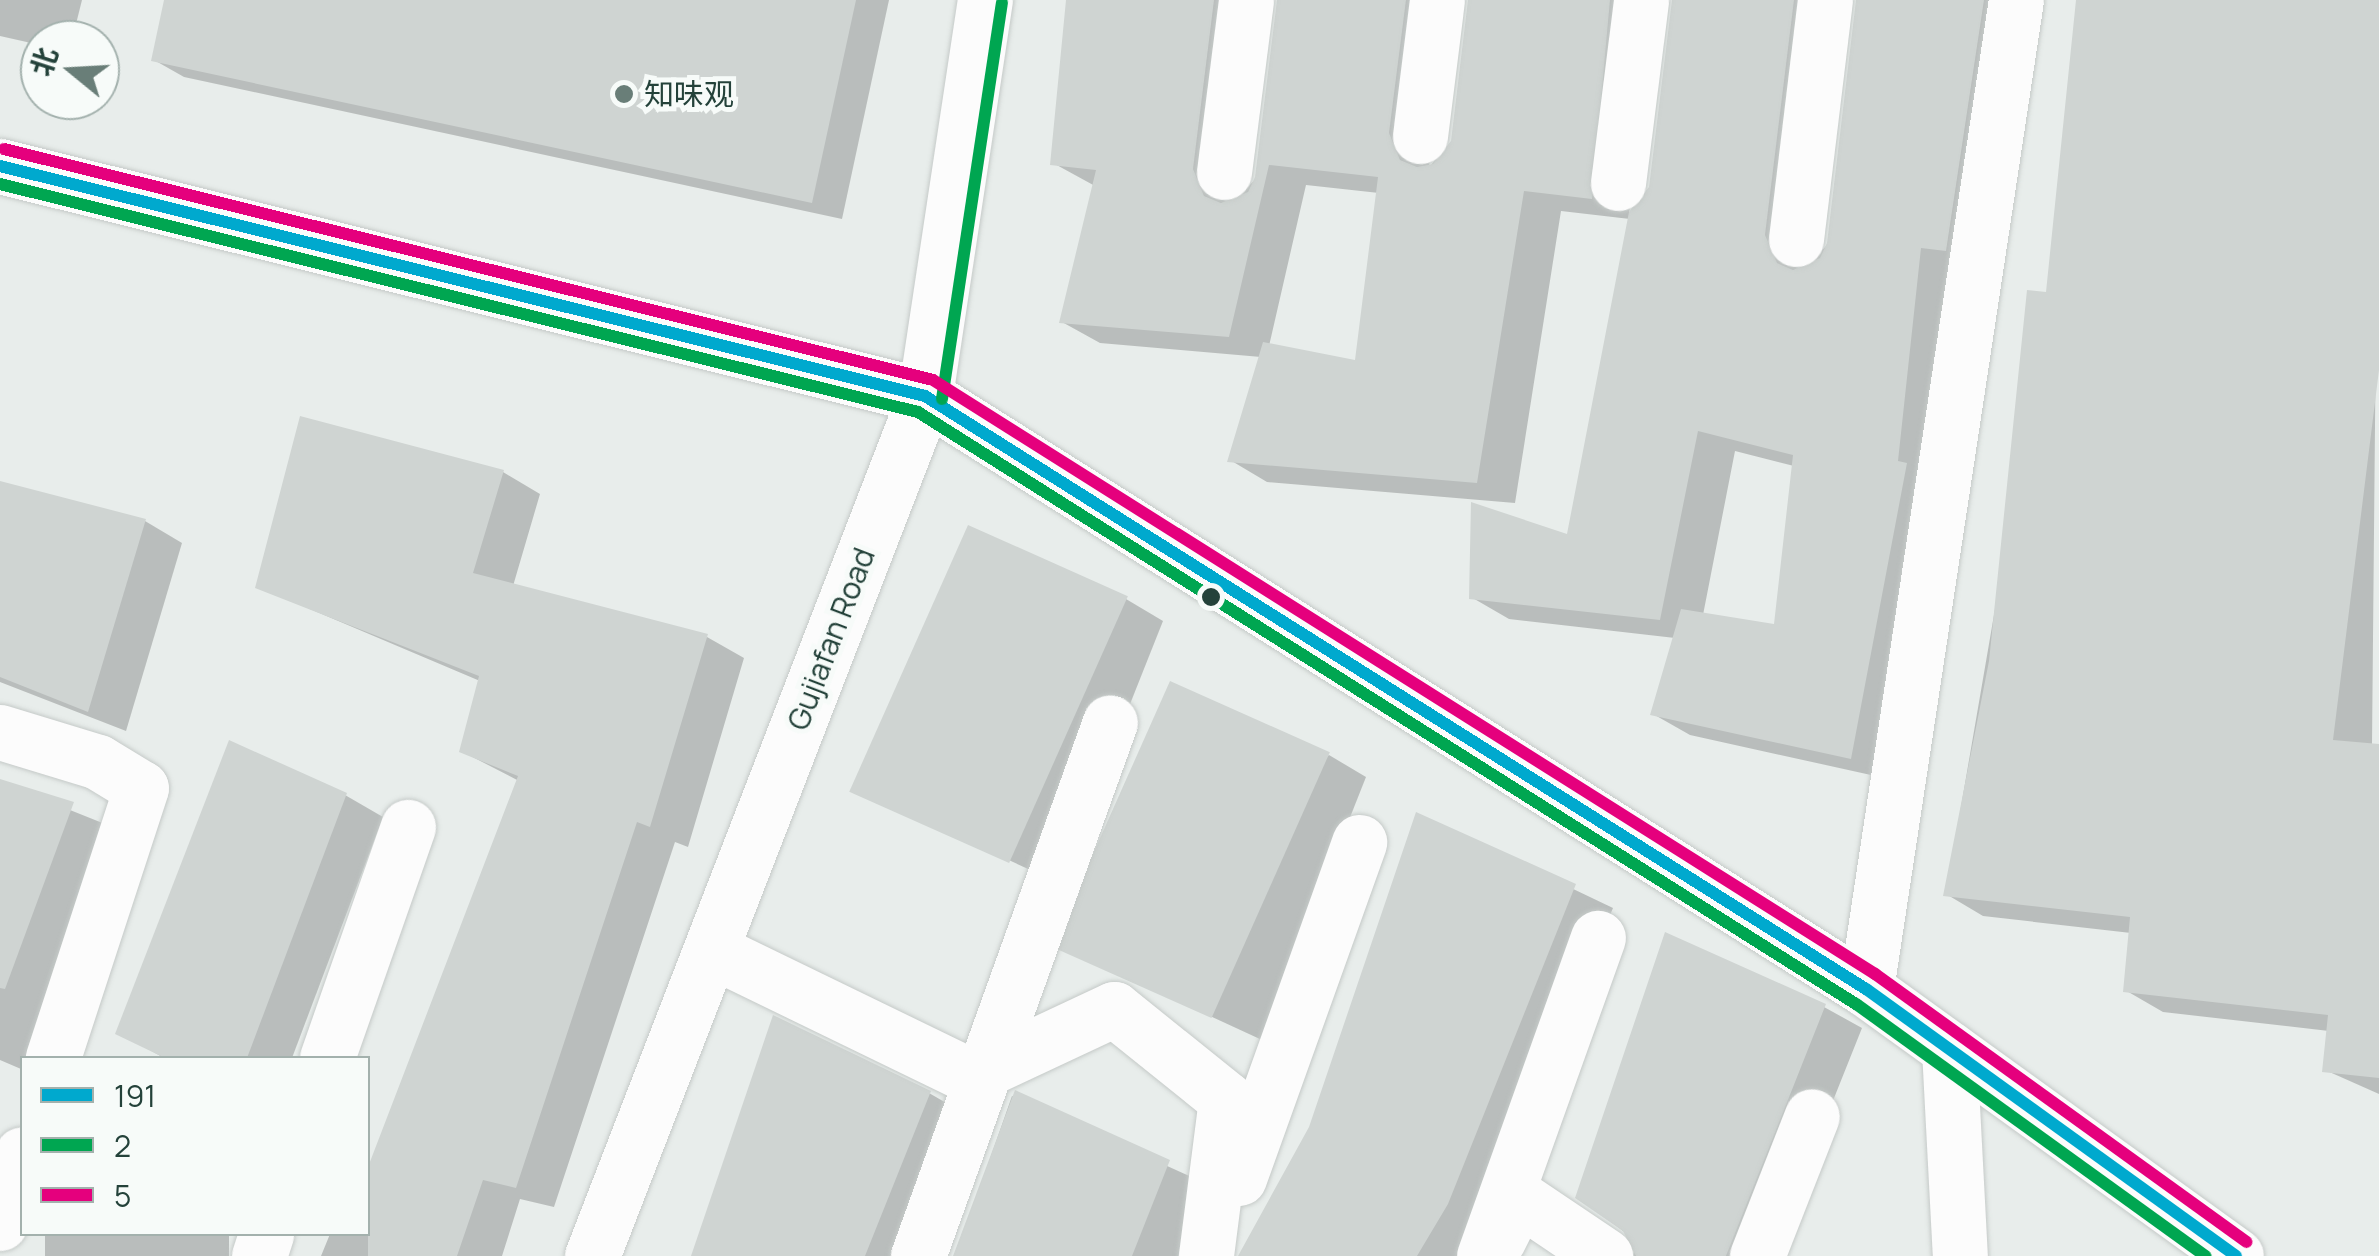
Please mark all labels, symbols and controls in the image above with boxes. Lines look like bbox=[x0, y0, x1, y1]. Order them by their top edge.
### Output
north arrow bbox=[20, 20, 120, 120]
text: 北 bbox=[21, 42, 66, 81]
place label: 知味观 bbox=[644, 76, 734, 112]
marker: 知味观 bbox=[613, 83, 635, 105]
street label: Gujiafan Road bbox=[780, 543, 882, 735]
unlabelled marker bbox=[1201, 587, 1221, 607]
legend bbox=[20, 1056, 370, 1236]
text: 191 bbox=[114, 1075, 156, 1116]
text: 2 bbox=[114, 1125, 131, 1166]
text: 5 bbox=[114, 1175, 131, 1216]

